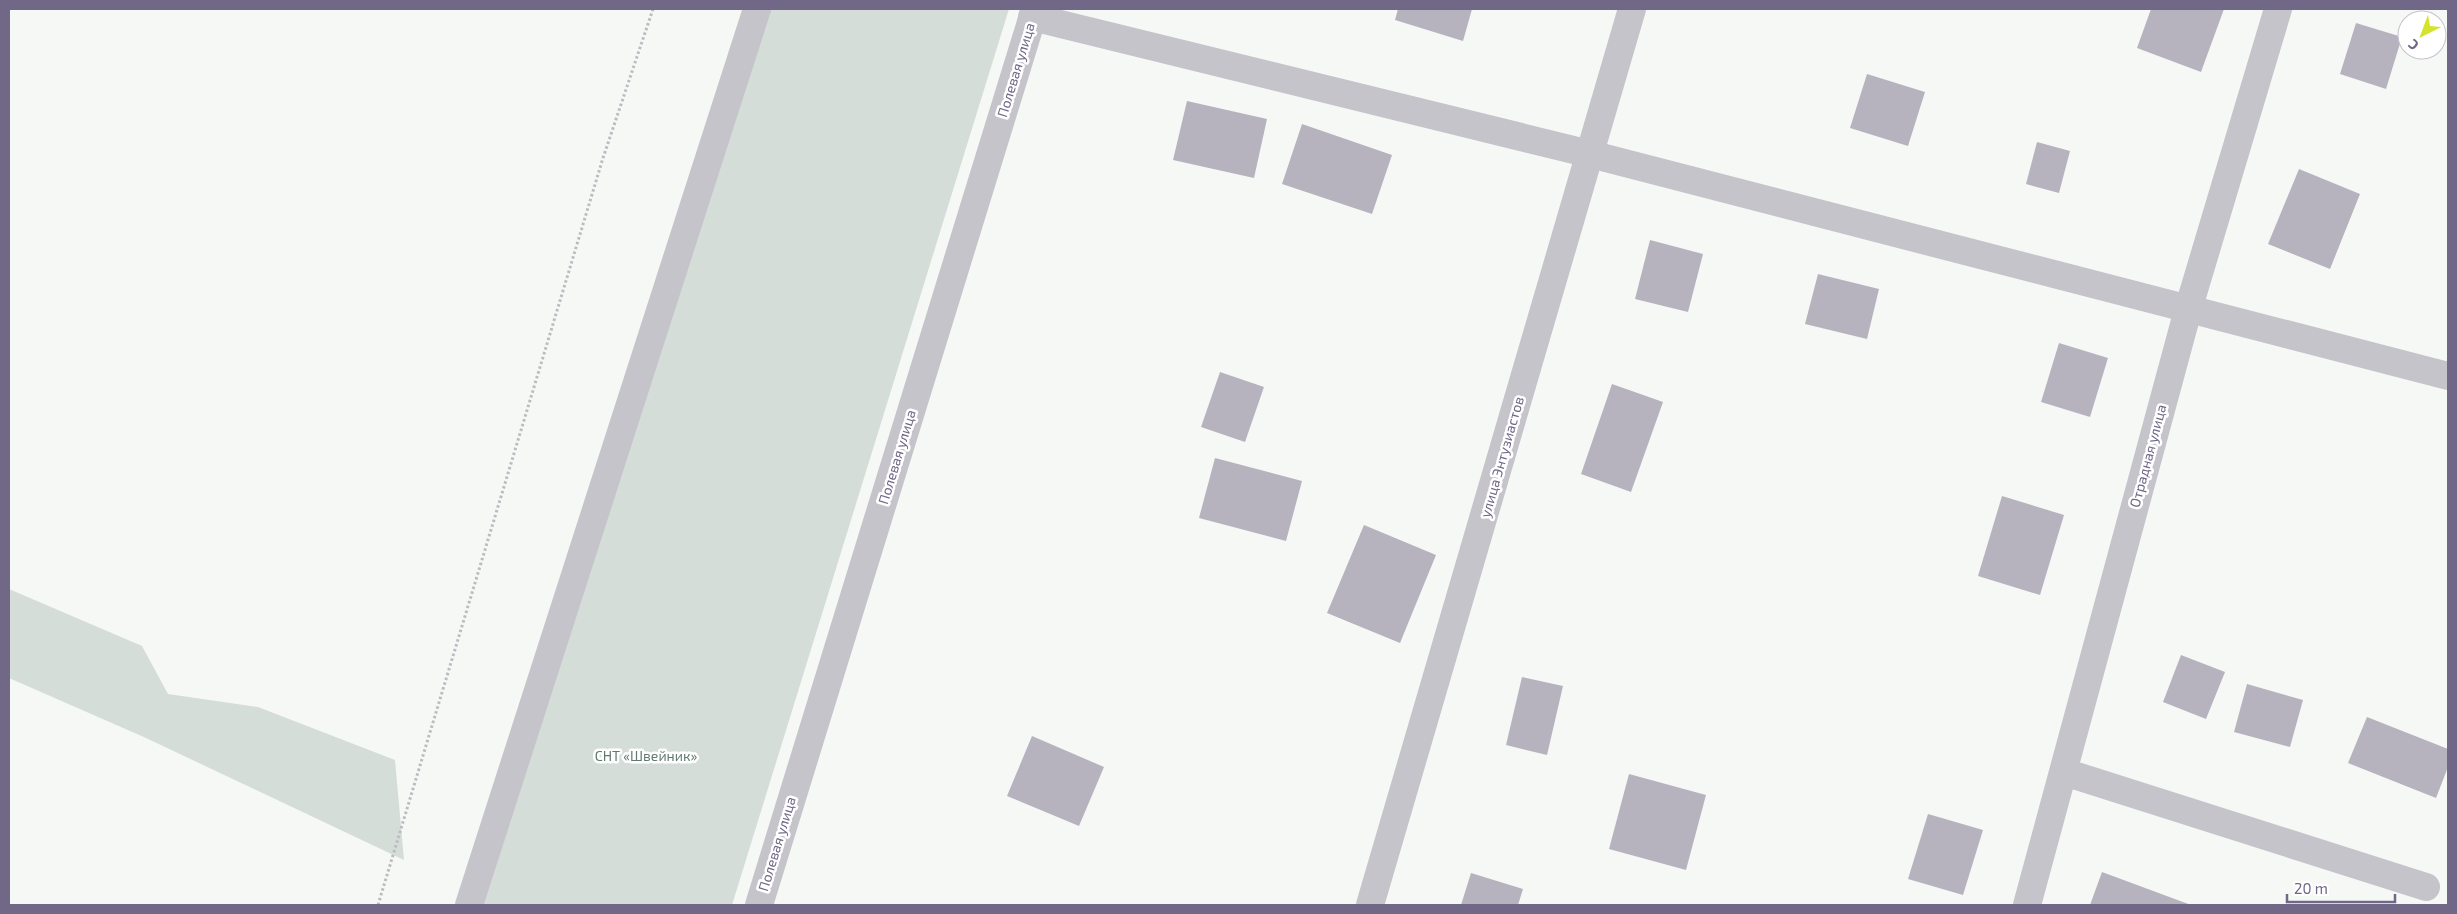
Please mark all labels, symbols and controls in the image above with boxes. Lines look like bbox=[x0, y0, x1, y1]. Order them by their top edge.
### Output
north arrow bbox=[2397, 10, 2447, 60]
street label: Полевая улица bbox=[993, 21, 1038, 119]
text: С bbox=[2404, 36, 2422, 54]
street label: улица Энтузиастов bbox=[1476, 394, 1527, 519]
street label: Отрадная улица bbox=[2126, 402, 2169, 509]
street label: Полевая улица bbox=[874, 408, 919, 506]
park label: СНТ «Швейник» bbox=[595, 747, 697, 764]
street label: Полевая улица bbox=[754, 795, 799, 893]
scale bar bbox=[2287, 872, 2394, 904]
text: 20 m bbox=[2294, 879, 2328, 897]

